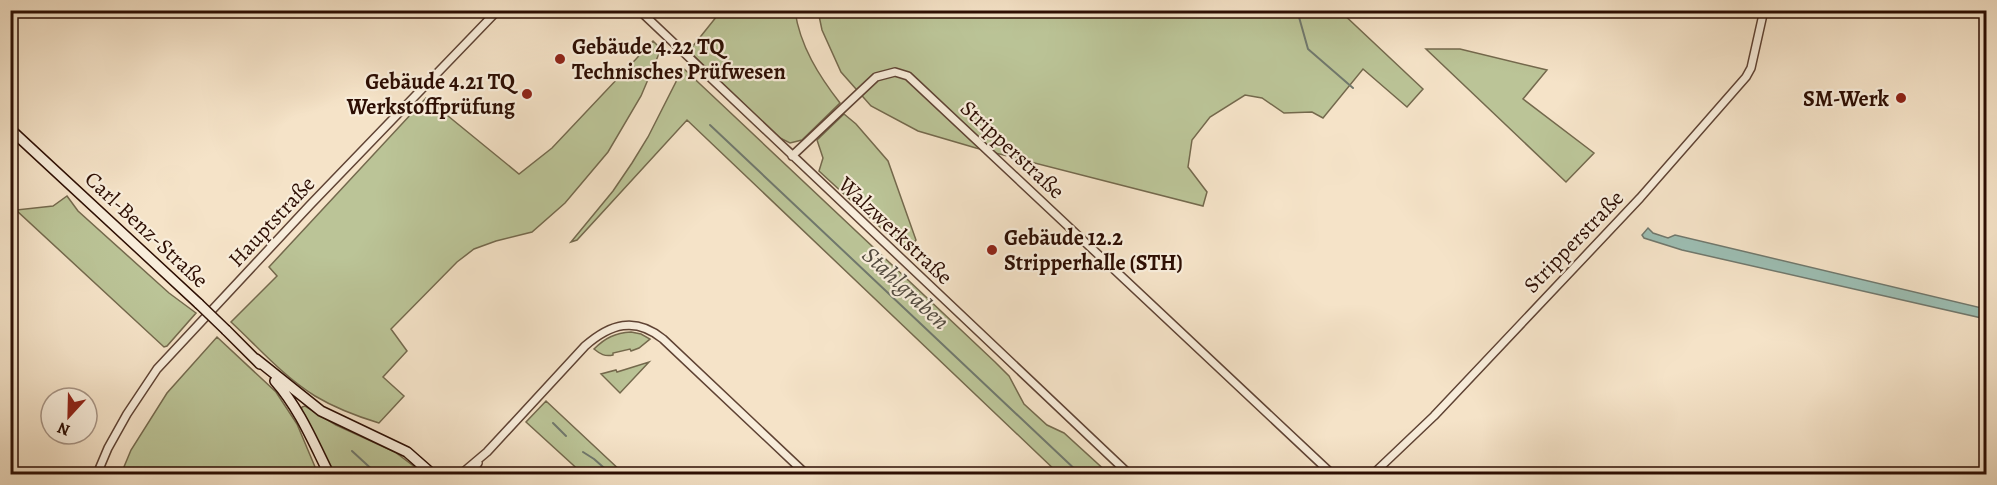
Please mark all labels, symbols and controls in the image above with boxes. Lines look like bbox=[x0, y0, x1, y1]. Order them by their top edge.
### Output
place label: Gebäude 4.22 TQ Technisches Prüfwesen bbox=[572, 32, 786, 87]
marker: Gebäude 4.22 TQ Technisches Prüfwesen bbox=[553, 52, 567, 66]
place label: Gebäude 4.21 TQ Werkstoffprüfung bbox=[346, 67, 518, 122]
place label: SM-Werk bbox=[1803, 84, 1890, 114]
marker: Gebäude 4.21 TQ Werkstoffprüfung bbox=[520, 87, 534, 101]
marker: SM-Werk bbox=[1894, 91, 1908, 105]
street label: Stripperstraße bbox=[954, 94, 1071, 206]
street label: Carl-Benz-Straße bbox=[78, 165, 215, 295]
street label: Walzwerkstraße bbox=[831, 169, 959, 292]
street label: Hauptstraße bbox=[222, 170, 322, 274]
street label: Stripperstraße bbox=[1517, 184, 1631, 300]
place label: Gebäude 12.2 Stripperhalle (STH) bbox=[1004, 223, 1183, 278]
water label: Stahlgraben bbox=[855, 239, 957, 337]
marker: Gebäude 12.2 Stripperhalle (STH) bbox=[985, 243, 999, 257]
north arrow bbox=[39, 386, 99, 446]
text: N bbox=[54, 416, 73, 441]

